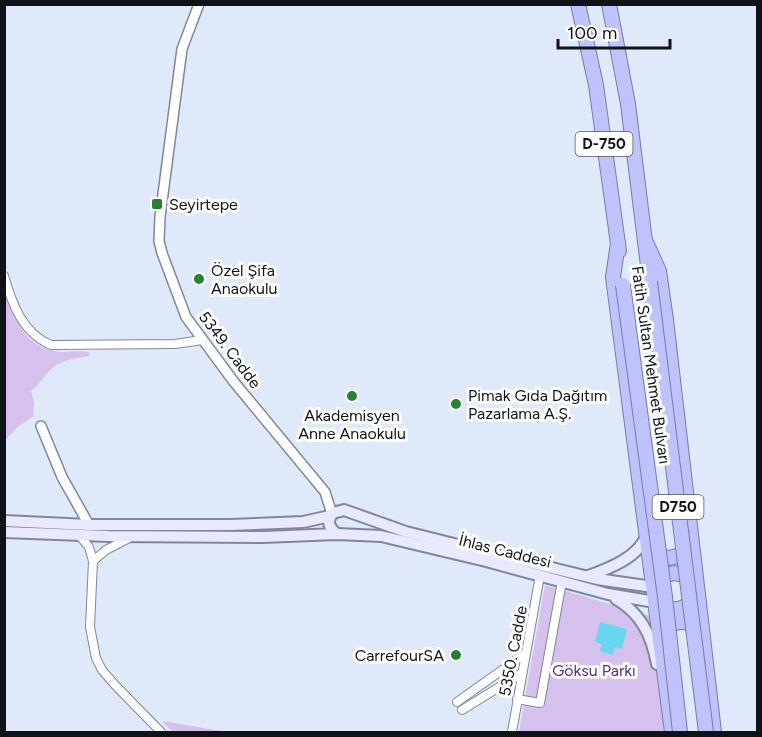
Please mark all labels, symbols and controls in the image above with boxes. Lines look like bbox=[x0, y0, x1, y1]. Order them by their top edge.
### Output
scale bar bbox=[558, 12, 670, 50]
text: 100 m bbox=[567, 22, 617, 44]
road number: D-750 bbox=[576, 132, 632, 156]
place label: Seyirtepe bbox=[169, 195, 238, 214]
marker: Seyirtepe bbox=[150, 197, 164, 211]
place label: Özel Şifa Anaokulu bbox=[211, 261, 277, 298]
street label: Fatih Sultan Mehmet Bulvarı bbox=[628, 265, 674, 465]
marker: Özel Şifa Anaokulu bbox=[192, 272, 206, 286]
street label: 5349. Cadde bbox=[195, 308, 265, 392]
place label: Pimak Gıda Dağıtım Pazarlama A.Ş. bbox=[468, 386, 607, 423]
marker: Akademisyen Anne Anaokulu bbox=[345, 389, 359, 403]
marker: Pimak Gıda Dağıtım Pazarlama A.Ş. bbox=[449, 397, 463, 411]
place label: Akademisyen Anne Anaokulu bbox=[298, 406, 406, 443]
road number: D750 bbox=[652, 495, 704, 519]
street label: İhlas Caddesi bbox=[457, 530, 553, 572]
street label: 5350. Cadde bbox=[495, 604, 531, 698]
place label: CarrefourSA bbox=[355, 646, 444, 665]
marker: CarrefourSA bbox=[449, 648, 463, 662]
park label: Göksu Parkı bbox=[552, 661, 636, 680]

